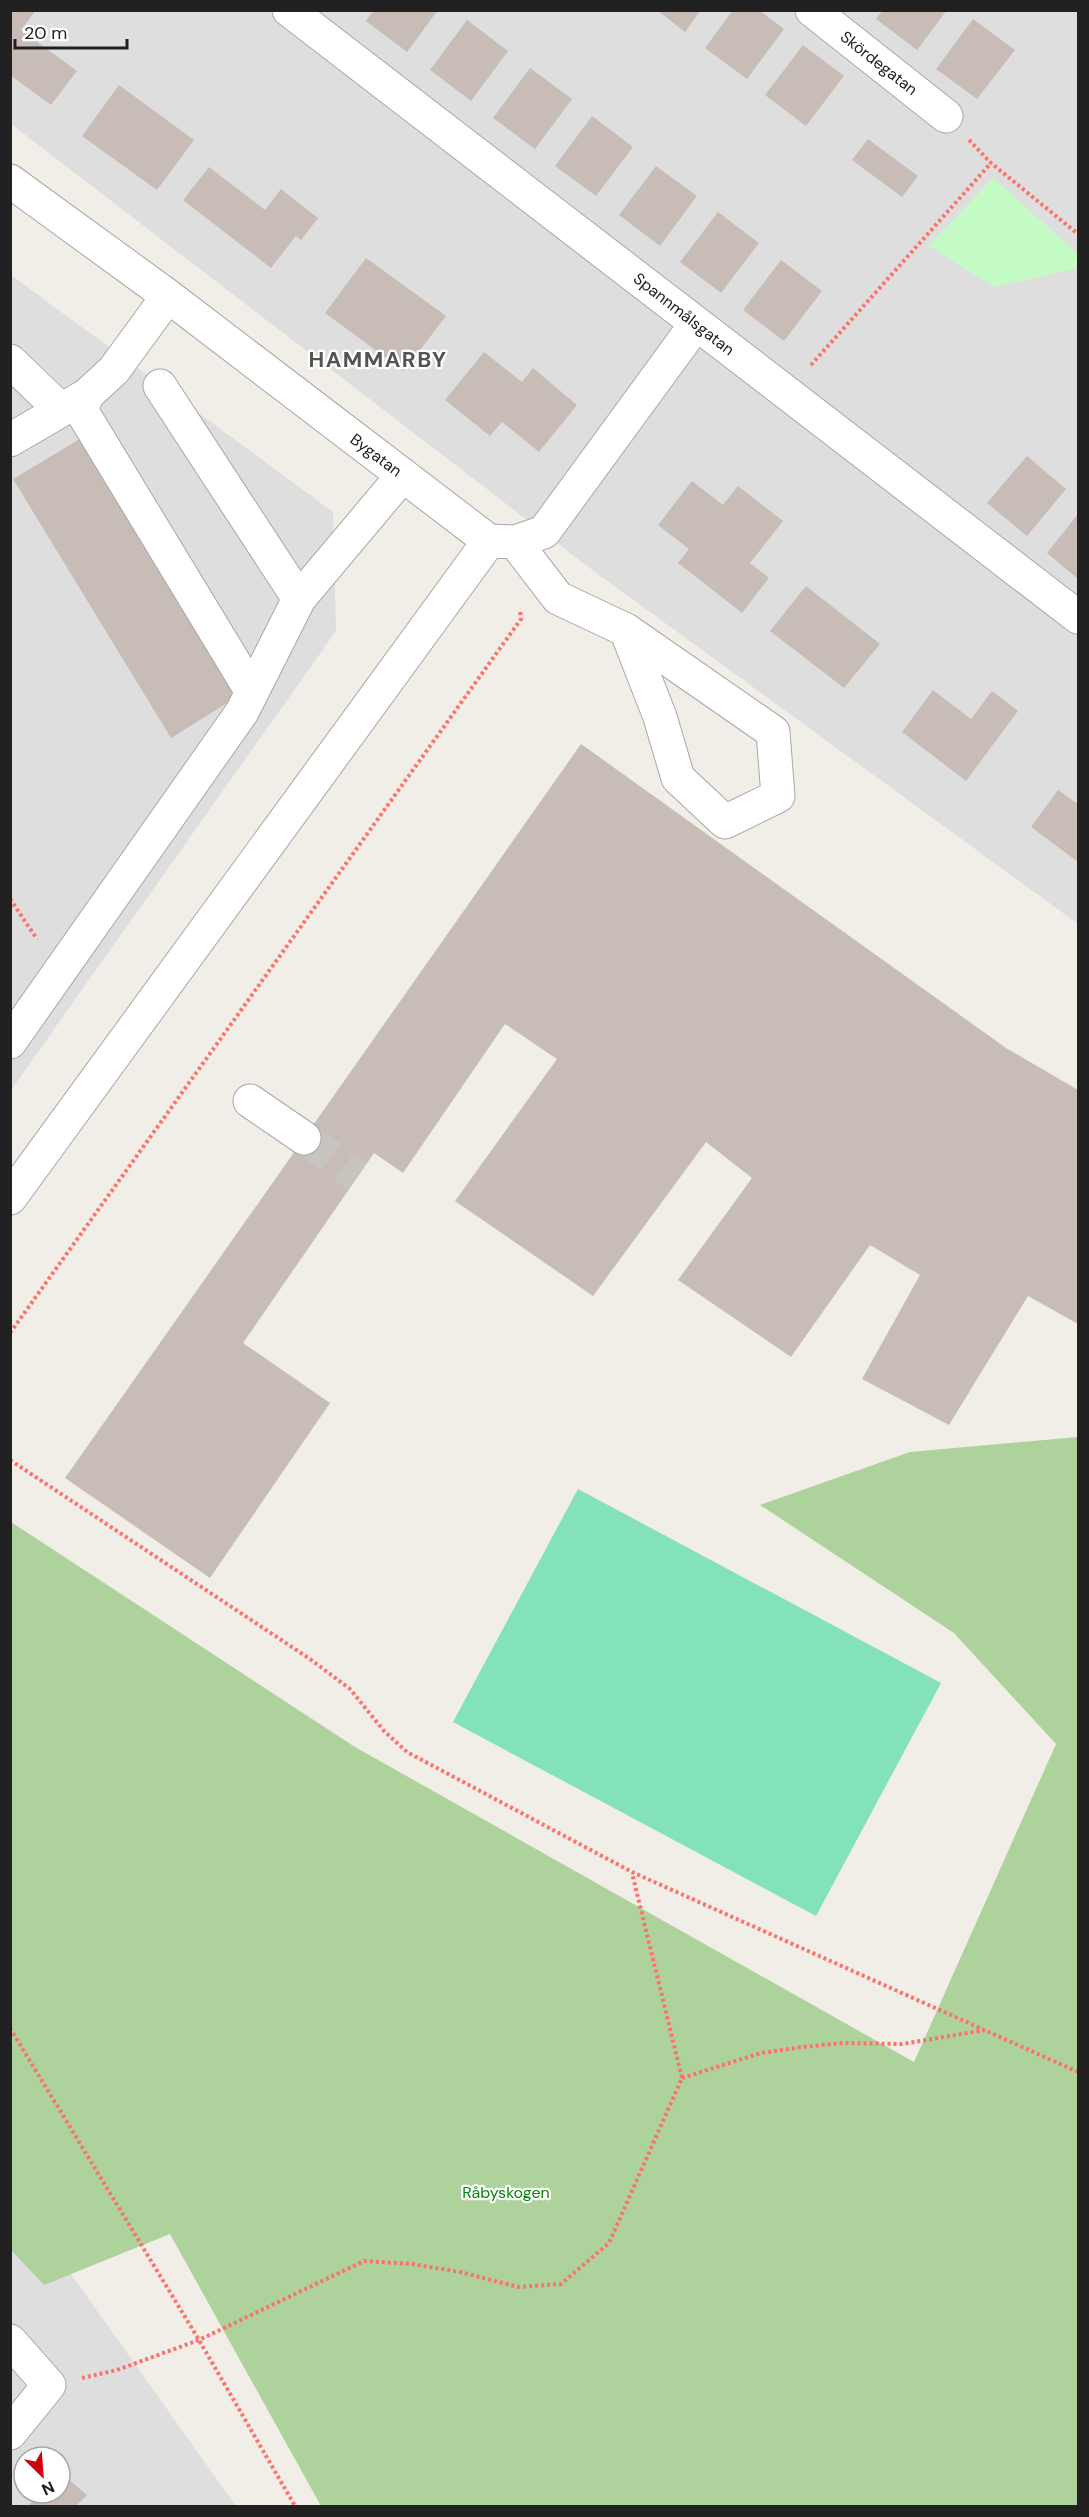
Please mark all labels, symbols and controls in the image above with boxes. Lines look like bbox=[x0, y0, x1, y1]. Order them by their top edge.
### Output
scale bar bbox=[15, 12, 128, 50]
text: 20 m bbox=[24, 21, 67, 45]
street label: Skördegatan bbox=[836, 26, 922, 100]
street label: Spannmålsgatan bbox=[629, 268, 739, 360]
district label: HAMMARBY bbox=[308, 345, 448, 374]
street label: Bygatan bbox=[346, 429, 406, 481]
park label: Råbyskogen bbox=[462, 2182, 550, 2203]
north arrow bbox=[12, 2445, 72, 2505]
text: N bbox=[38, 2476, 58, 2500]

